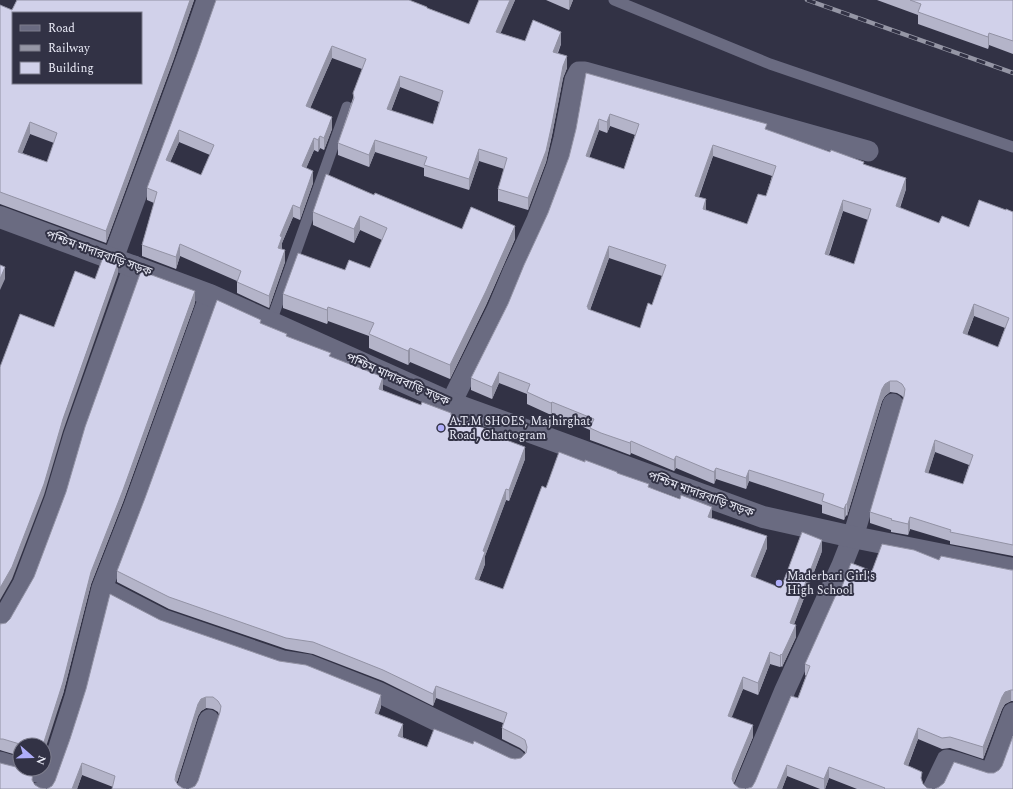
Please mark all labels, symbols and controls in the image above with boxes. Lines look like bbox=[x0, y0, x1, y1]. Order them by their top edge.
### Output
legend bbox=[12, 12, 142, 84]
text: Road bbox=[48, 19, 75, 38]
text: Railway bbox=[48, 39, 91, 58]
text: Building bbox=[48, 59, 94, 78]
street label: পশ্চিম মাদারবাড়ি সড়ক bbox=[43, 225, 155, 282]
street label: পশ্চিম মাদারবাড়ি সড়ক bbox=[343, 348, 453, 411]
place label: A.T.M SHOES, Majhirghat Road, Chattogram bbox=[449, 412, 591, 445]
marker: A.T.M SHOES, Majhirghat Road, Chattogram bbox=[436, 423, 446, 433]
street label: পশ্চিম মাদারবাড়ি সড়ক bbox=[645, 466, 757, 523]
place label: Maderbari Girl's High School bbox=[787, 567, 875, 600]
marker: Maderbari Girl's High School bbox=[774, 578, 784, 588]
north arrow bbox=[12, 737, 52, 777]
text: N bbox=[31, 753, 50, 767]

